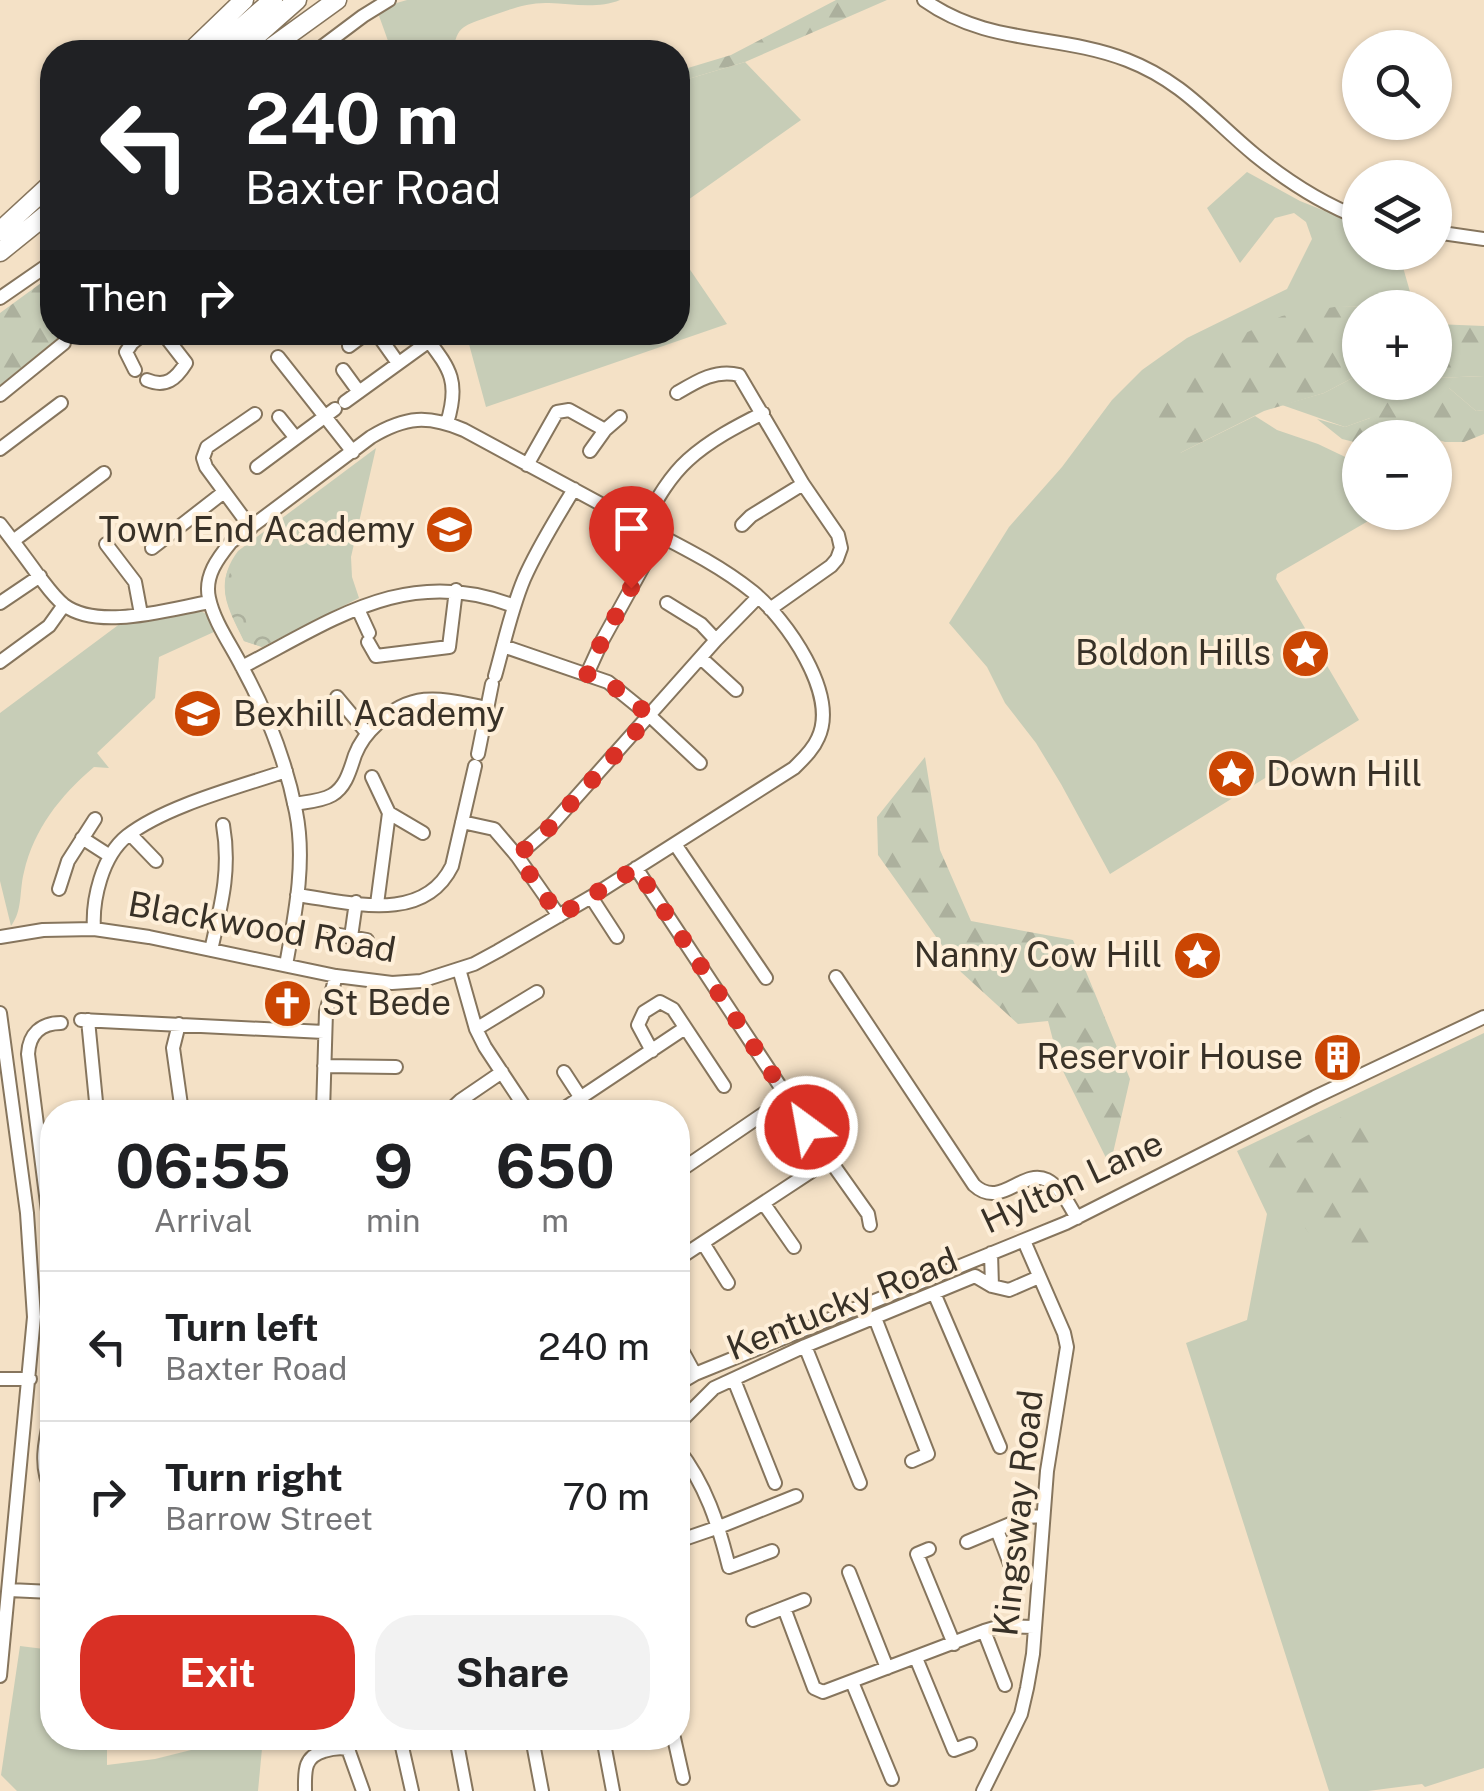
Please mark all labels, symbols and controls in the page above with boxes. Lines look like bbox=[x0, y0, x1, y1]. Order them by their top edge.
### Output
map controls bbox=[1342, 30, 1452, 530]
button: search bbox=[1342, 30, 1452, 140]
text: 240 m bbox=[245, 77, 459, 160]
icon: left bbox=[80, 80, 210, 210]
button: layers bbox=[1342, 160, 1452, 270]
text: Baxter Road bbox=[245, 161, 501, 214]
icon: right bbox=[188, 270, 243, 325]
text: Then bbox=[80, 275, 168, 320]
button: + bbox=[1342, 290, 1452, 400]
button: − bbox=[1342, 420, 1452, 530]
pin bbox=[589, 486, 674, 589]
icon: arrive bbox=[604, 501, 659, 556]
school or university icon: Town End Academy bbox=[424, 504, 476, 556]
place label: Town End Academy bbox=[99, 509, 415, 550]
place icon: Boldon Hills bbox=[1280, 627, 1332, 679]
place label: Boldon Hills bbox=[1075, 632, 1271, 673]
school or university icon: Bexhill Academy bbox=[172, 688, 224, 740]
place label: Bexhill Academy bbox=[233, 693, 505, 734]
place icon: Down Hill bbox=[1205, 748, 1257, 800]
place label: Down Hill bbox=[1266, 753, 1422, 794]
street label: Blackwood Road bbox=[125, 883, 399, 970]
place icon: Nanny Cow Hill bbox=[1171, 929, 1223, 981]
place label: Nanny Cow Hill bbox=[914, 934, 1162, 975]
church icon: St Bede bbox=[261, 977, 313, 1029]
place label: St Bede bbox=[322, 982, 451, 1023]
building icon: Reservoir House bbox=[1312, 1031, 1364, 1083]
place label: Reservoir House bbox=[1036, 1036, 1303, 1077]
position arrow bbox=[755, 1075, 859, 1179]
street label: Hylton Lane bbox=[975, 1122, 1169, 1241]
text: 06:55 bbox=[115, 1131, 291, 1202]
text: 9 bbox=[373, 1131, 413, 1202]
text: 650 bbox=[496, 1131, 615, 1202]
text: Arrival bbox=[154, 1202, 252, 1239]
text: min bbox=[366, 1202, 420, 1239]
text: m bbox=[541, 1202, 569, 1239]
street label: Kentucky Road bbox=[721, 1239, 963, 1368]
text: Turn left bbox=[165, 1305, 319, 1350]
icon: left bbox=[80, 1319, 135, 1374]
text: 240 m bbox=[538, 1324, 650, 1369]
text: Baxter Road bbox=[165, 1350, 347, 1387]
street label: Kingsway Road bbox=[984, 1388, 1051, 1638]
text: Turn right bbox=[165, 1455, 343, 1500]
icon: right bbox=[80, 1469, 135, 1524]
text: 70 m bbox=[563, 1474, 650, 1519]
text: Barrow Street bbox=[165, 1500, 373, 1537]
button: Exit bbox=[80, 1615, 355, 1730]
button: Share bbox=[375, 1615, 650, 1730]

